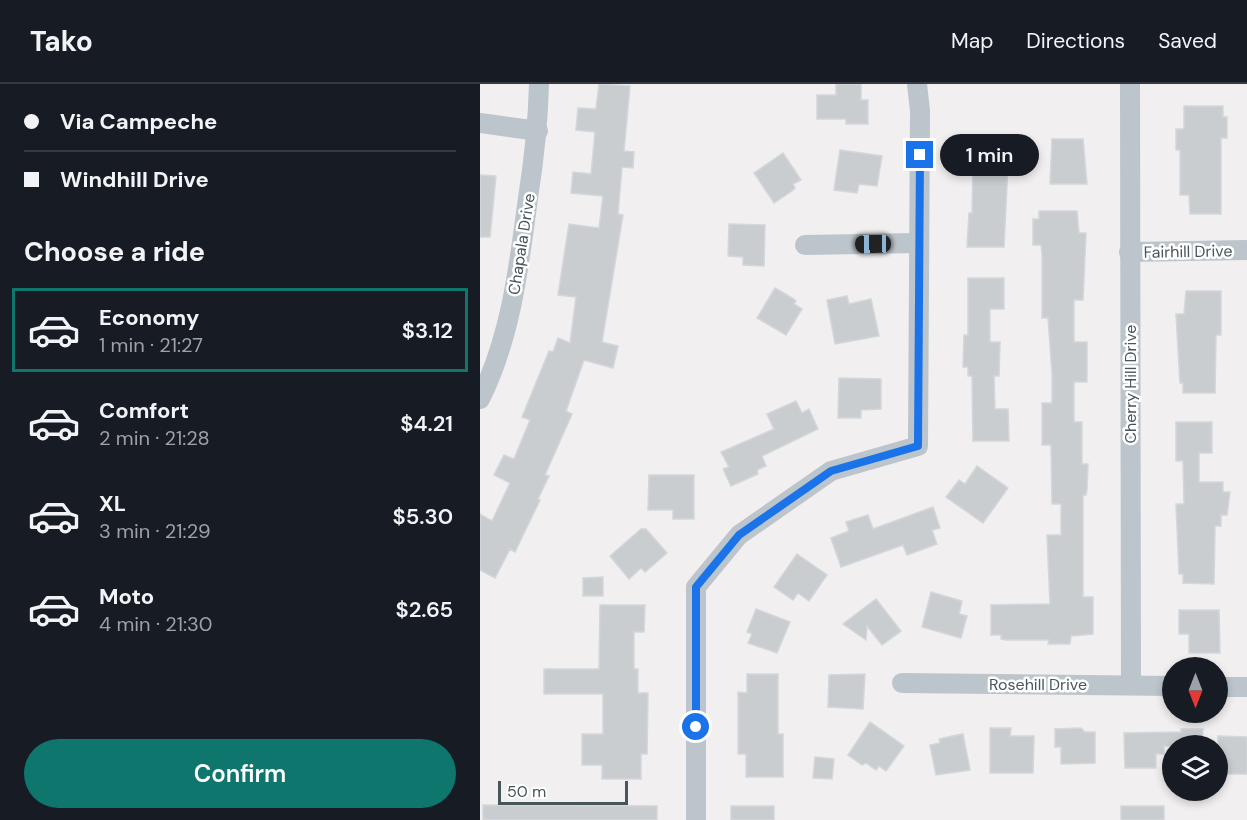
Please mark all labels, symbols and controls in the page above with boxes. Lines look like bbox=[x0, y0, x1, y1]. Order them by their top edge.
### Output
text: Tako bbox=[30, 23, 93, 60]
text: Map bbox=[951, 27, 993, 55]
text: Directions bbox=[1026, 27, 1125, 55]
text: Saved bbox=[1158, 27, 1217, 55]
text: Via Campeche bbox=[60, 107, 217, 136]
callout: 1 min bbox=[941, 134, 1040, 176]
route end bbox=[906, 141, 933, 168]
text: 1 min bbox=[966, 142, 1013, 168]
text: Windhill Drive bbox=[60, 165, 209, 194]
street label: Chapala Drive bbox=[503, 192, 540, 296]
text: Choose a ride bbox=[24, 234, 205, 269]
car bbox=[855, 235, 891, 253]
street label: Fairhill Drive bbox=[1143, 240, 1233, 263]
icon: car bbox=[27, 303, 81, 357]
text: Economy bbox=[99, 303, 199, 332]
text: $3.12 bbox=[402, 316, 453, 345]
street label: Cherry Hill Drive bbox=[1120, 325, 1141, 443]
text: 1 min · 21:27 bbox=[99, 332, 203, 358]
icon: car bbox=[27, 396, 81, 450]
text: Comfort bbox=[99, 396, 189, 425]
text: $4.21 bbox=[400, 409, 453, 438]
text: 2 min · 21:28 bbox=[99, 425, 210, 451]
icon: car bbox=[27, 489, 81, 543]
text: XL bbox=[99, 489, 126, 518]
text: $5.30 bbox=[393, 502, 453, 531]
text: 3 min · 21:29 bbox=[99, 518, 211, 544]
icon: car bbox=[27, 582, 81, 636]
text: Moto bbox=[99, 582, 154, 611]
text: $2.65 bbox=[396, 595, 453, 624]
text: 4 min · 21:30 bbox=[99, 611, 212, 637]
north arrow bbox=[1162, 657, 1228, 723]
map controls bbox=[1162, 657, 1228, 801]
street label: Rosehill Drive bbox=[989, 674, 1087, 695]
route start bbox=[682, 713, 709, 740]
button: layers bbox=[1162, 735, 1228, 801]
button: Confirm bbox=[24, 739, 456, 808]
scale bar bbox=[498, 778, 628, 806]
text: 50 m bbox=[507, 781, 546, 802]

